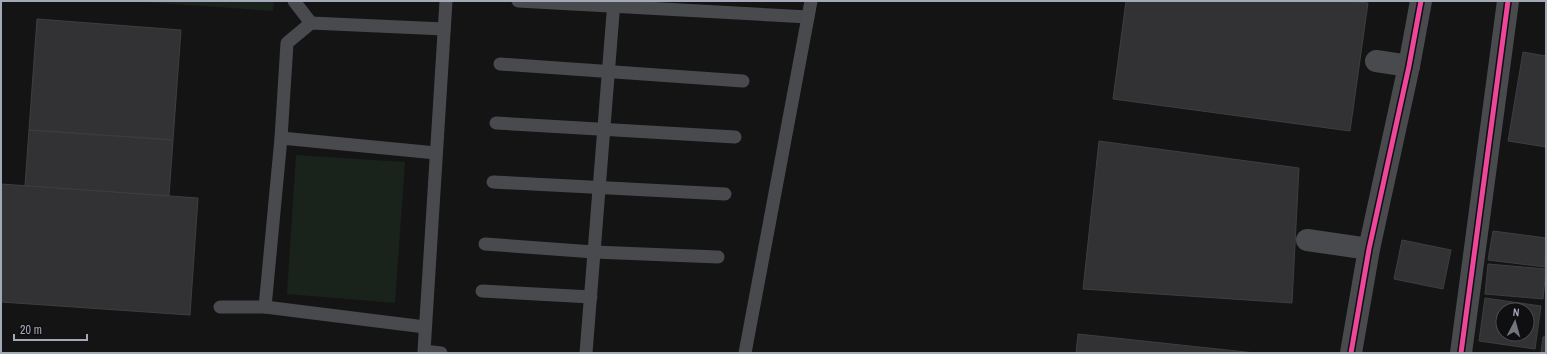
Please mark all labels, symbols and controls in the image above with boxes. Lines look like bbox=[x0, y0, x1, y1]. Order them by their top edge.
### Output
north arrow bbox=[1495, 302, 1535, 342]
text: N bbox=[1512, 305, 1520, 319]
scale bar bbox=[14, 316, 87, 342]
text: 20 m bbox=[20, 322, 42, 338]

